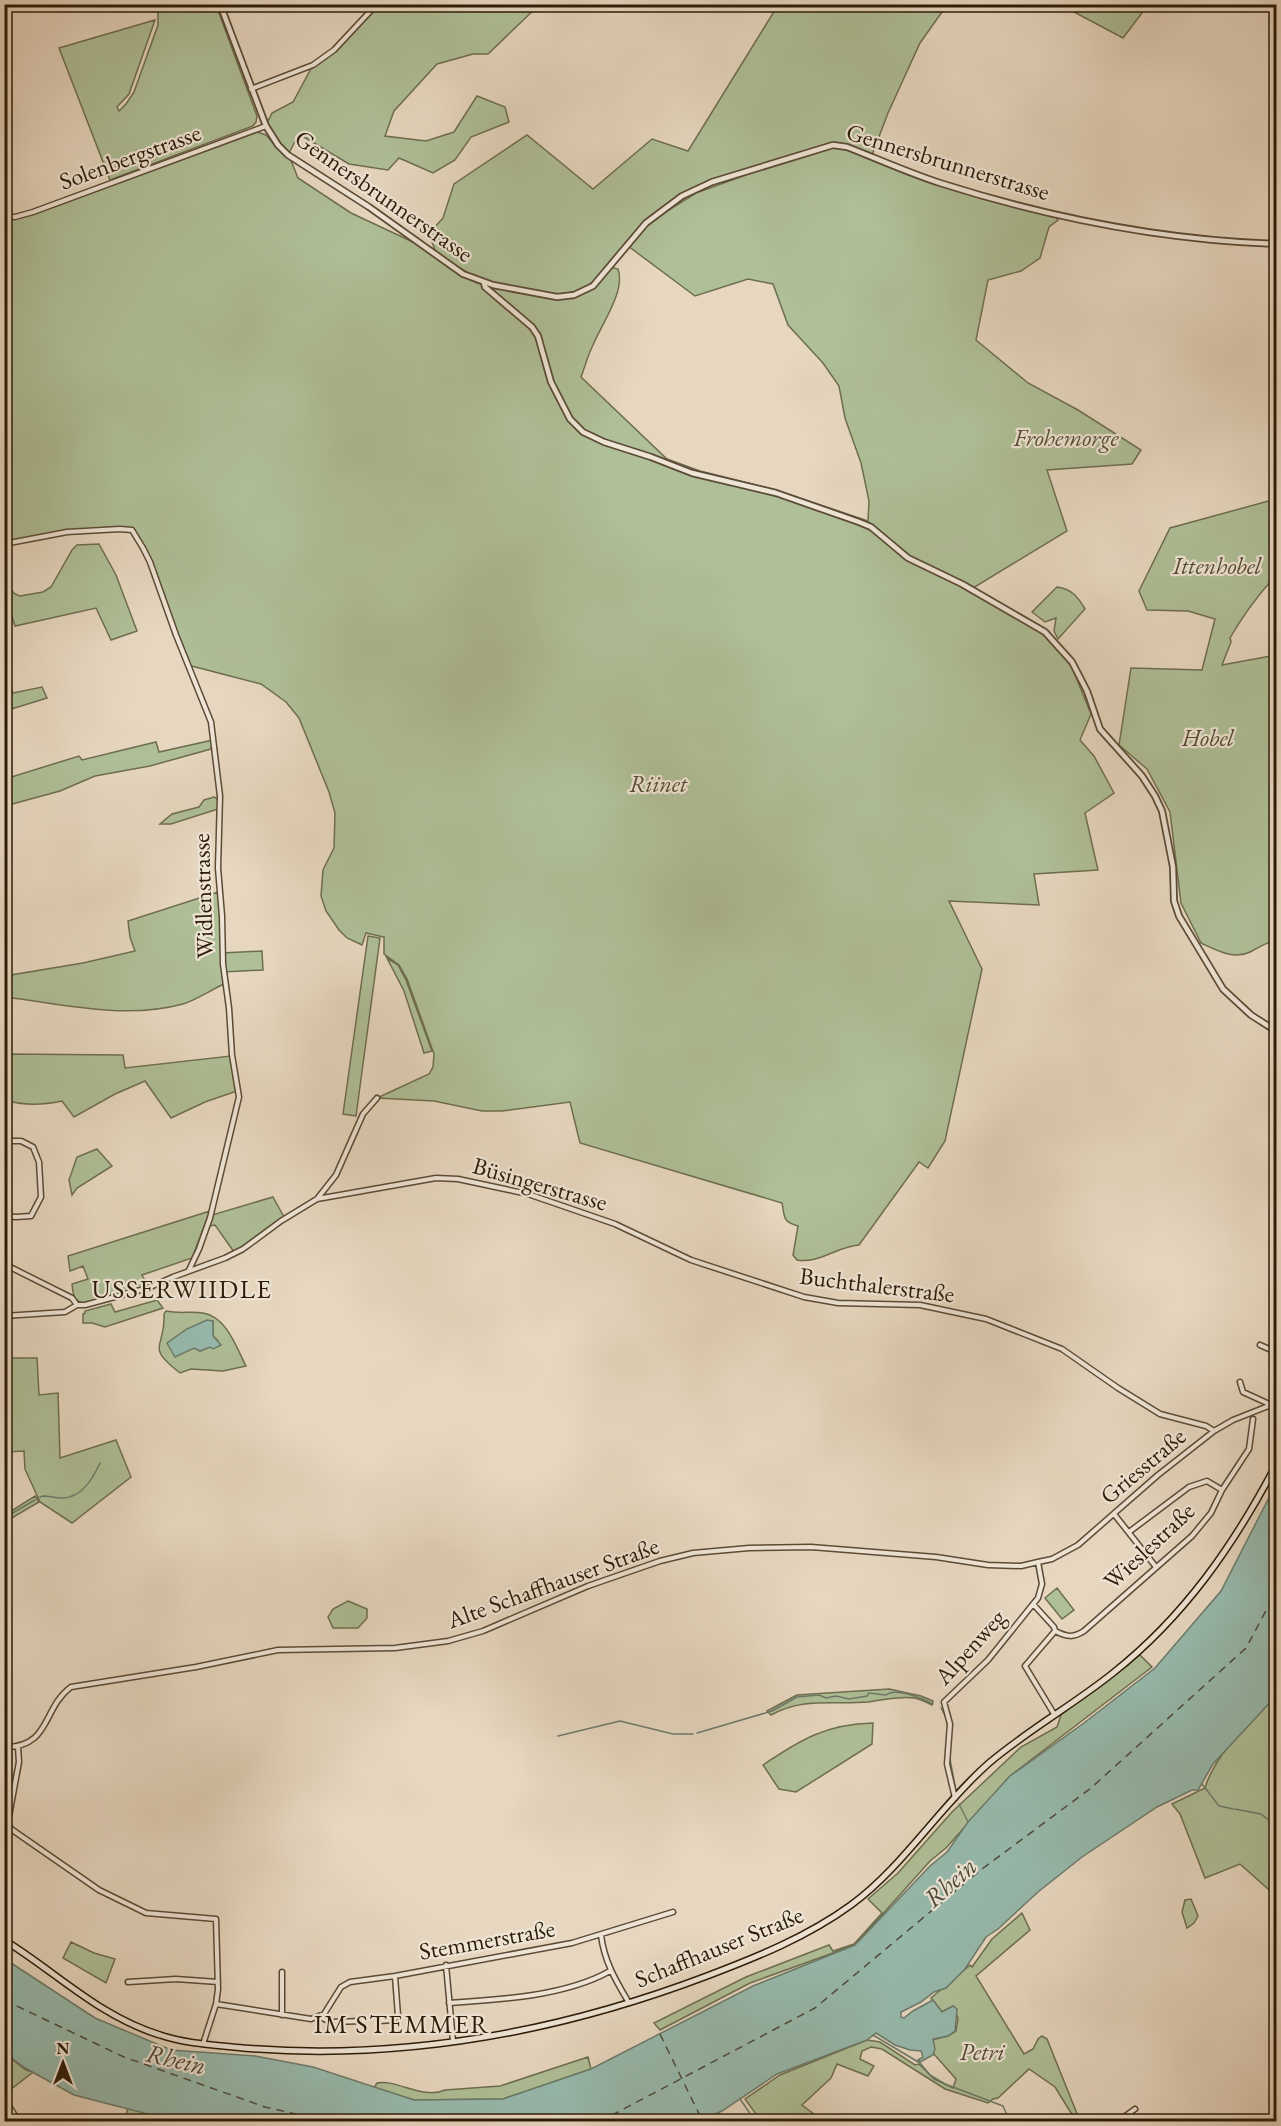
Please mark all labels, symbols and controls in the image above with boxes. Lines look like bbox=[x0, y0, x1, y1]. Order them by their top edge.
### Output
street label: Gennersbrunnerstrasse bbox=[843, 116, 1053, 207]
street label: Solenbergstrasse bbox=[55, 117, 205, 196]
street label: Gennersbrunnerstrasse bbox=[289, 122, 480, 269]
park label: Frohemorge bbox=[1012, 422, 1119, 453]
park label: Ittenhobel bbox=[1172, 550, 1262, 581]
park label: Hobel bbox=[1181, 722, 1235, 753]
park label: Riinet bbox=[629, 768, 688, 799]
street label: Widlenstrasse bbox=[185, 833, 220, 959]
street label: Büsingerstrasse bbox=[469, 1150, 611, 1218]
street label: Buchthalerstraße bbox=[798, 1260, 956, 1309]
district label: USSERWIIDLE bbox=[91, 1272, 273, 1306]
street label: Griesstraße bbox=[1093, 1421, 1192, 1511]
street label: Wieslestraße bbox=[1096, 1495, 1201, 1596]
street label: Alte Schaffhauser Straße bbox=[442, 1530, 663, 1636]
street label: Alpenweg bbox=[927, 1602, 1012, 1692]
water label: Rhein bbox=[916, 1849, 984, 1915]
street label: Schaffhauser Straße bbox=[630, 1899, 808, 1994]
street label: Stemmerstraße bbox=[417, 1912, 557, 1967]
district label: IM STEMMER bbox=[314, 2007, 490, 2041]
north arrow bbox=[33, 2033, 93, 2093]
water label: Rhein bbox=[143, 2036, 209, 2082]
park label: Petri bbox=[960, 2036, 1005, 2067]
text: N bbox=[57, 2038, 70, 2059]

